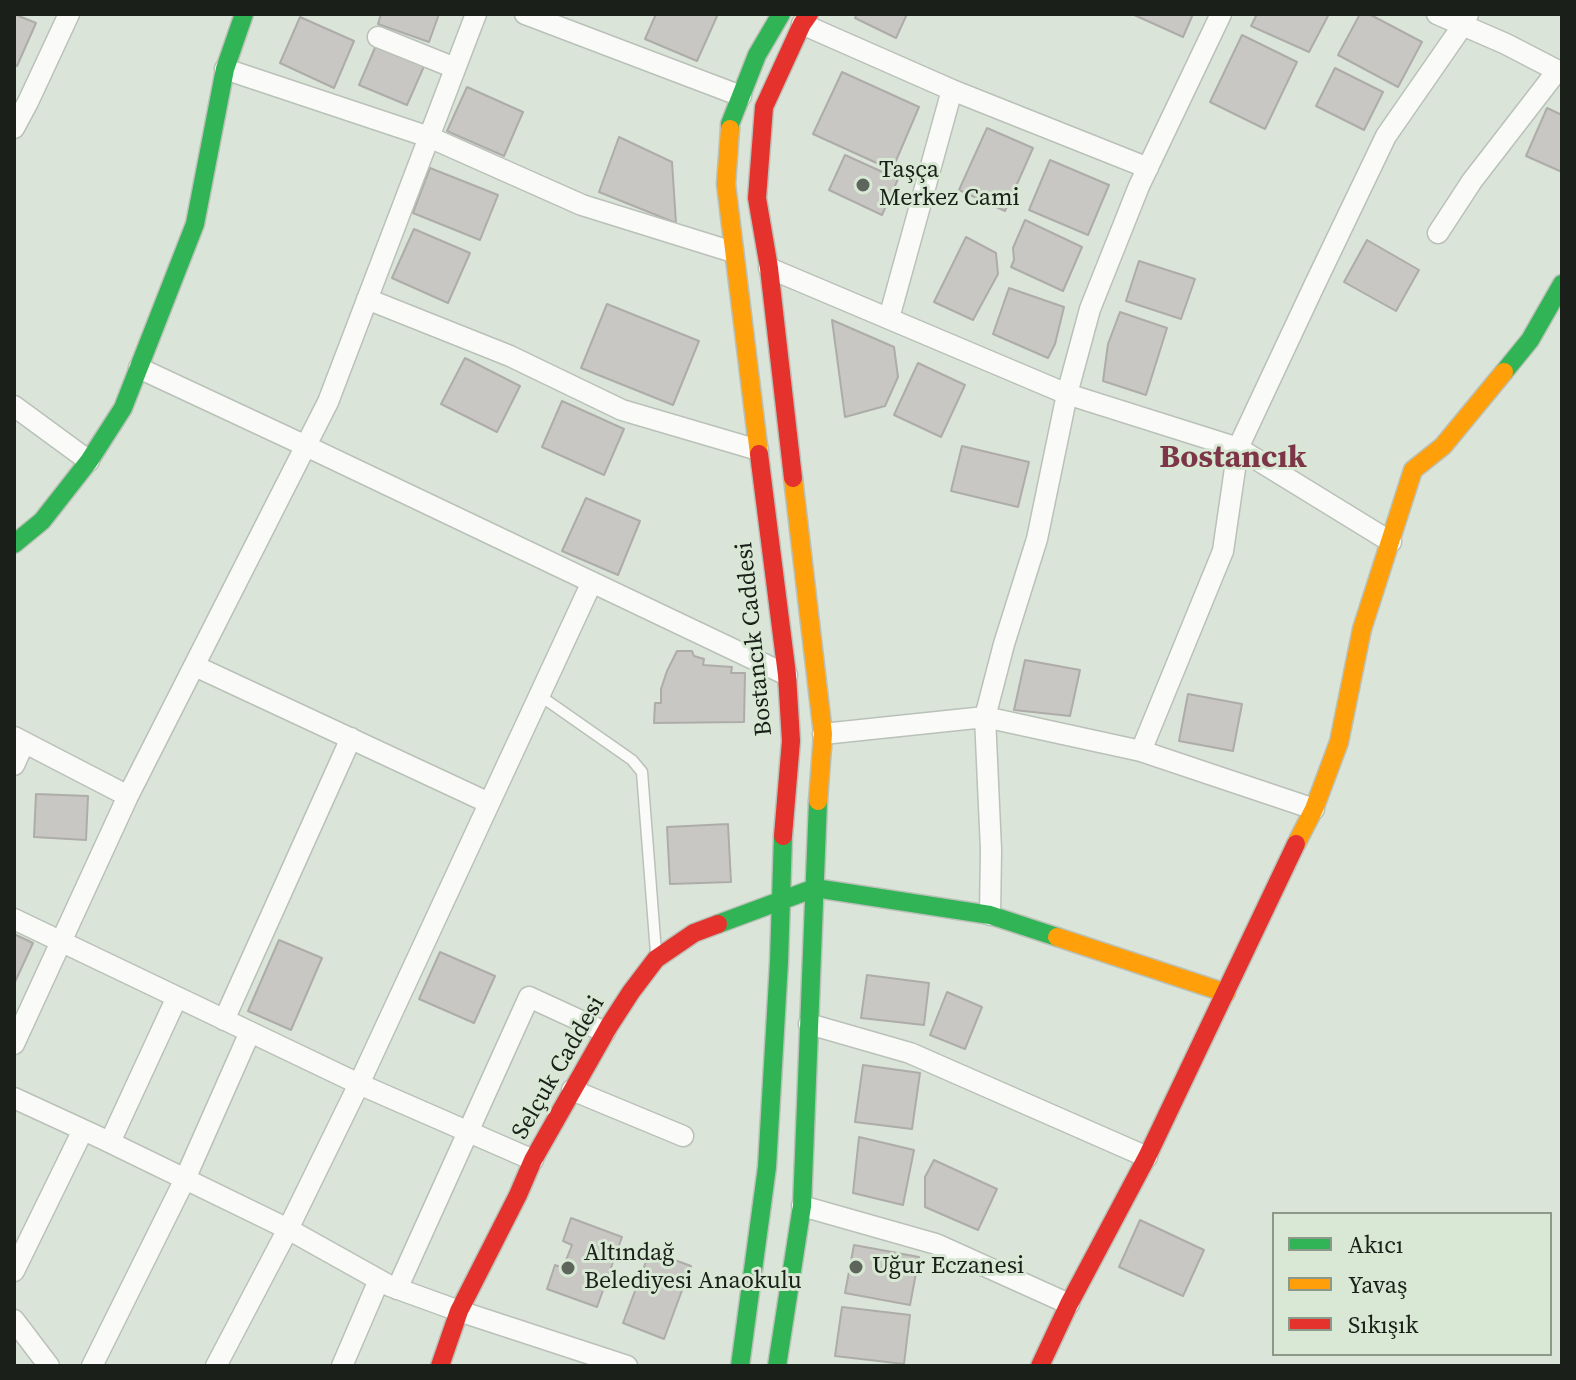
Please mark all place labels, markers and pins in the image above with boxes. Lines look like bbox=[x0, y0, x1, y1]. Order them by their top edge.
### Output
place label: Taşça Merkez Cami bbox=[879, 157, 1020, 213]
marker: Taşça Merkez Cami bbox=[854, 176, 872, 194]
place label: Altındağ Belediyesi Anaokulu bbox=[584, 1240, 802, 1296]
place label: Uğur Eczanesi bbox=[872, 1253, 1024, 1281]
marker: Uğur Eczanesi bbox=[847, 1258, 865, 1276]
marker: Altındağ Belediyesi Anaokulu bbox=[559, 1259, 577, 1277]

